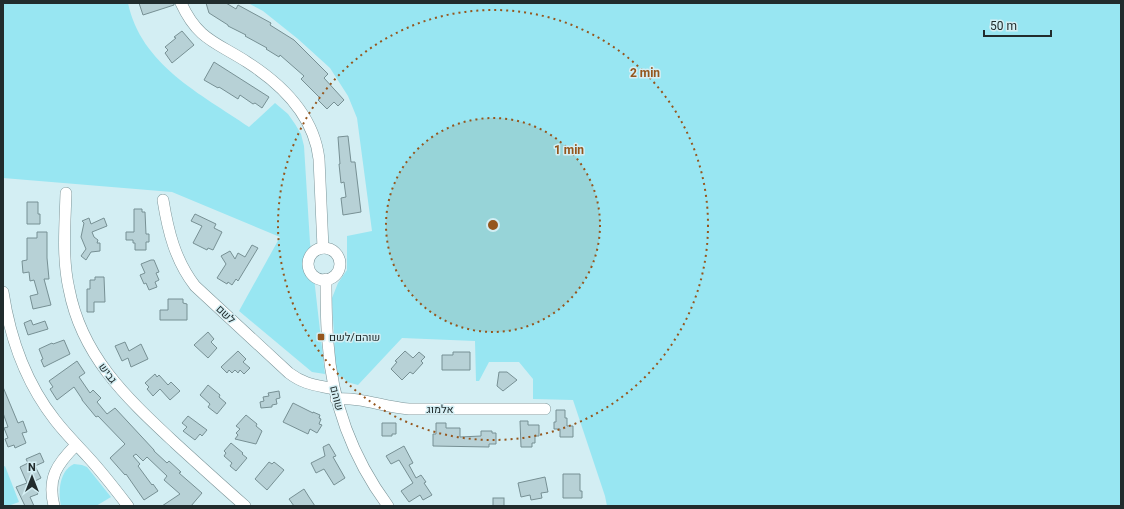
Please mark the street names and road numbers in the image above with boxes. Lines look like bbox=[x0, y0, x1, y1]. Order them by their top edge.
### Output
street label: לשם bbox=[212, 301, 240, 328]
street label: גביש bbox=[94, 359, 121, 387]
street label: שוהם bbox=[325, 384, 348, 413]
street label: אלמוג bbox=[426, 401, 454, 418]

